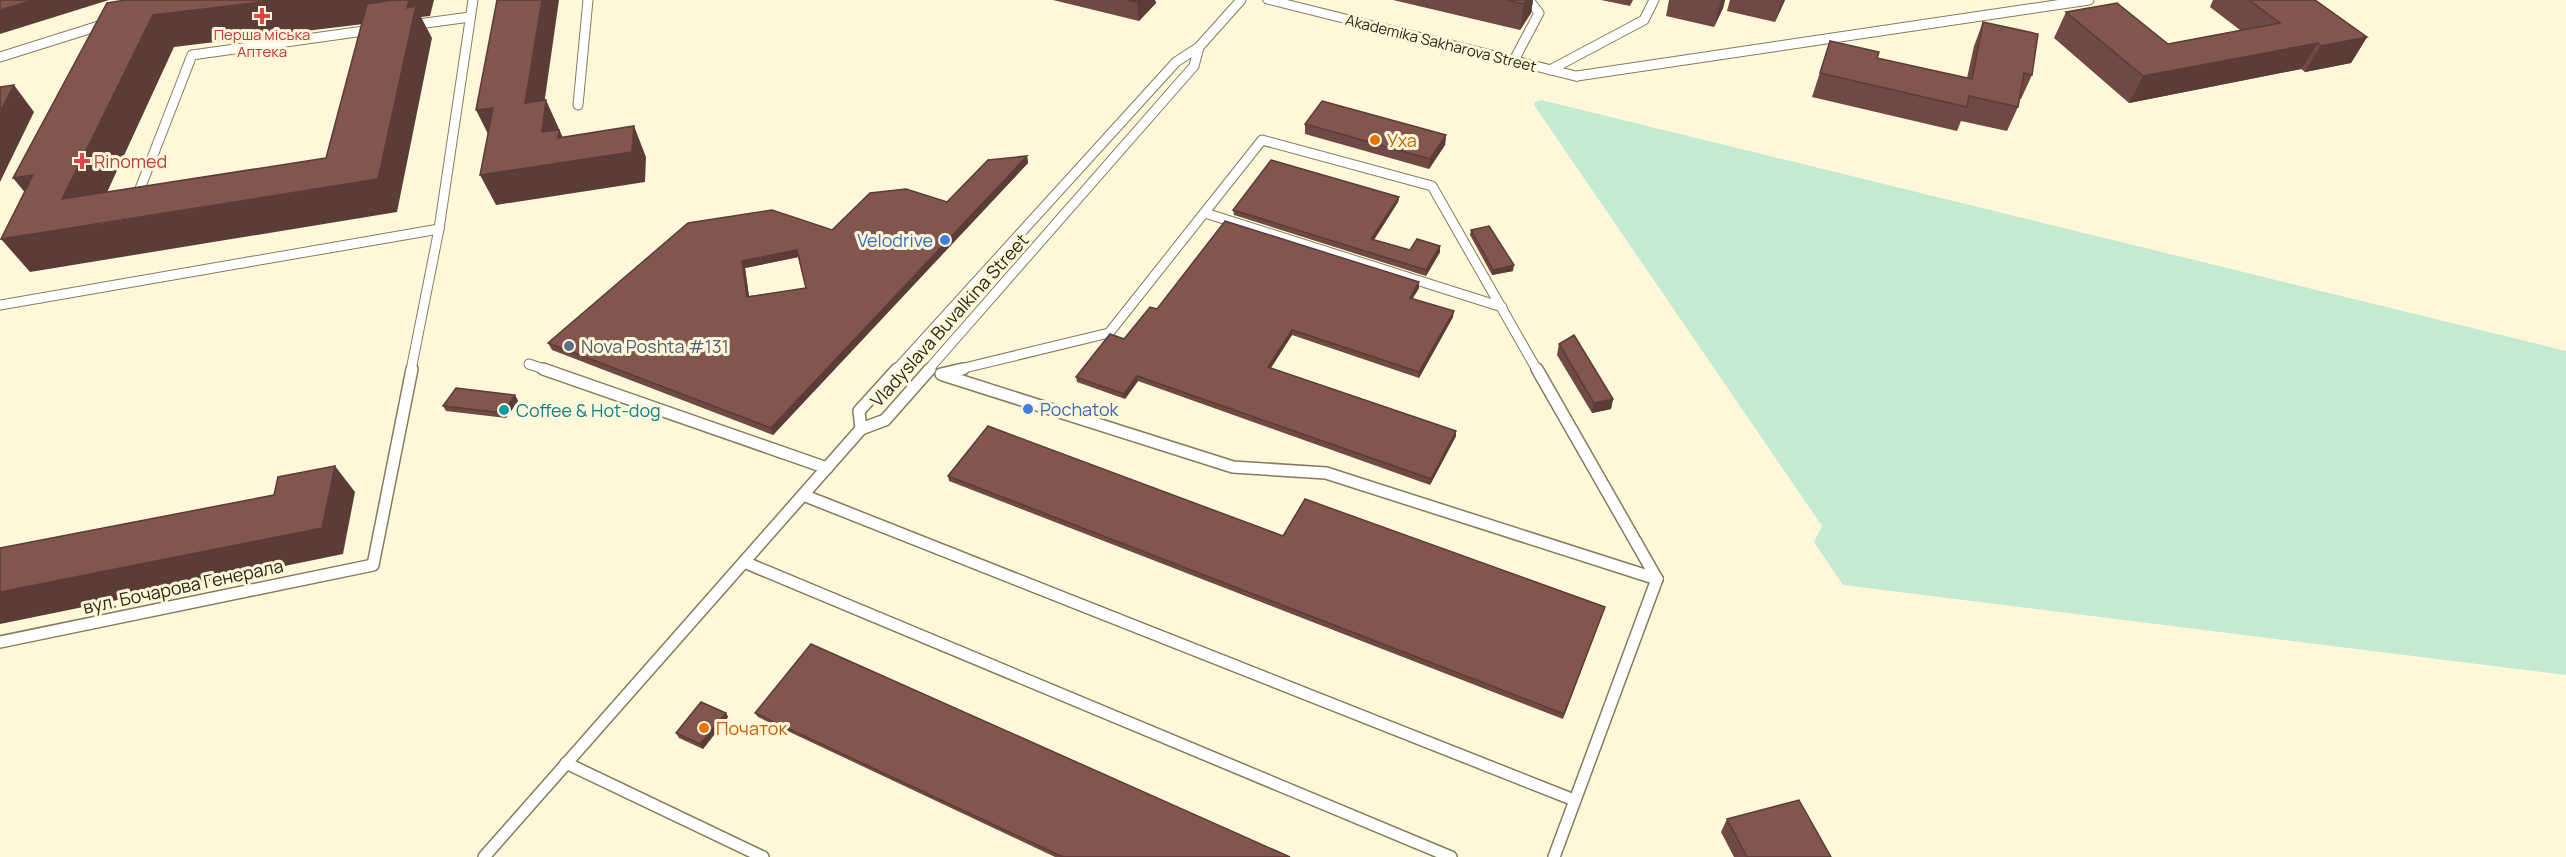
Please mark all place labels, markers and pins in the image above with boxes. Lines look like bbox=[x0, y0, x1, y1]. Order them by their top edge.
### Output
marker: Перша міська Аптека bbox=[255, 9, 269, 23]
place label: Перша міська Аптека bbox=[214, 24, 310, 62]
place label: Уха bbox=[1387, 128, 1417, 152]
marker: Уха bbox=[1368, 133, 1382, 147]
place label: Rinomed bbox=[94, 149, 167, 173]
marker: Rinomed bbox=[75, 154, 89, 168]
place label: Velodrive bbox=[857, 228, 933, 252]
marker: Velodrive bbox=[938, 233, 952, 247]
place label: Nova Poshta #131 bbox=[581, 334, 729, 358]
marker: Nova Poshta #131 bbox=[562, 339, 576, 353]
place label: Pochatok bbox=[1040, 397, 1120, 421]
place label: Coffee & Hot-dog bbox=[516, 398, 661, 422]
marker: Pochatok bbox=[1021, 402, 1035, 416]
marker: Coffee & Hot-dog bbox=[497, 403, 511, 417]
place label: Початок bbox=[716, 716, 788, 740]
marker: Початок bbox=[697, 721, 711, 735]

